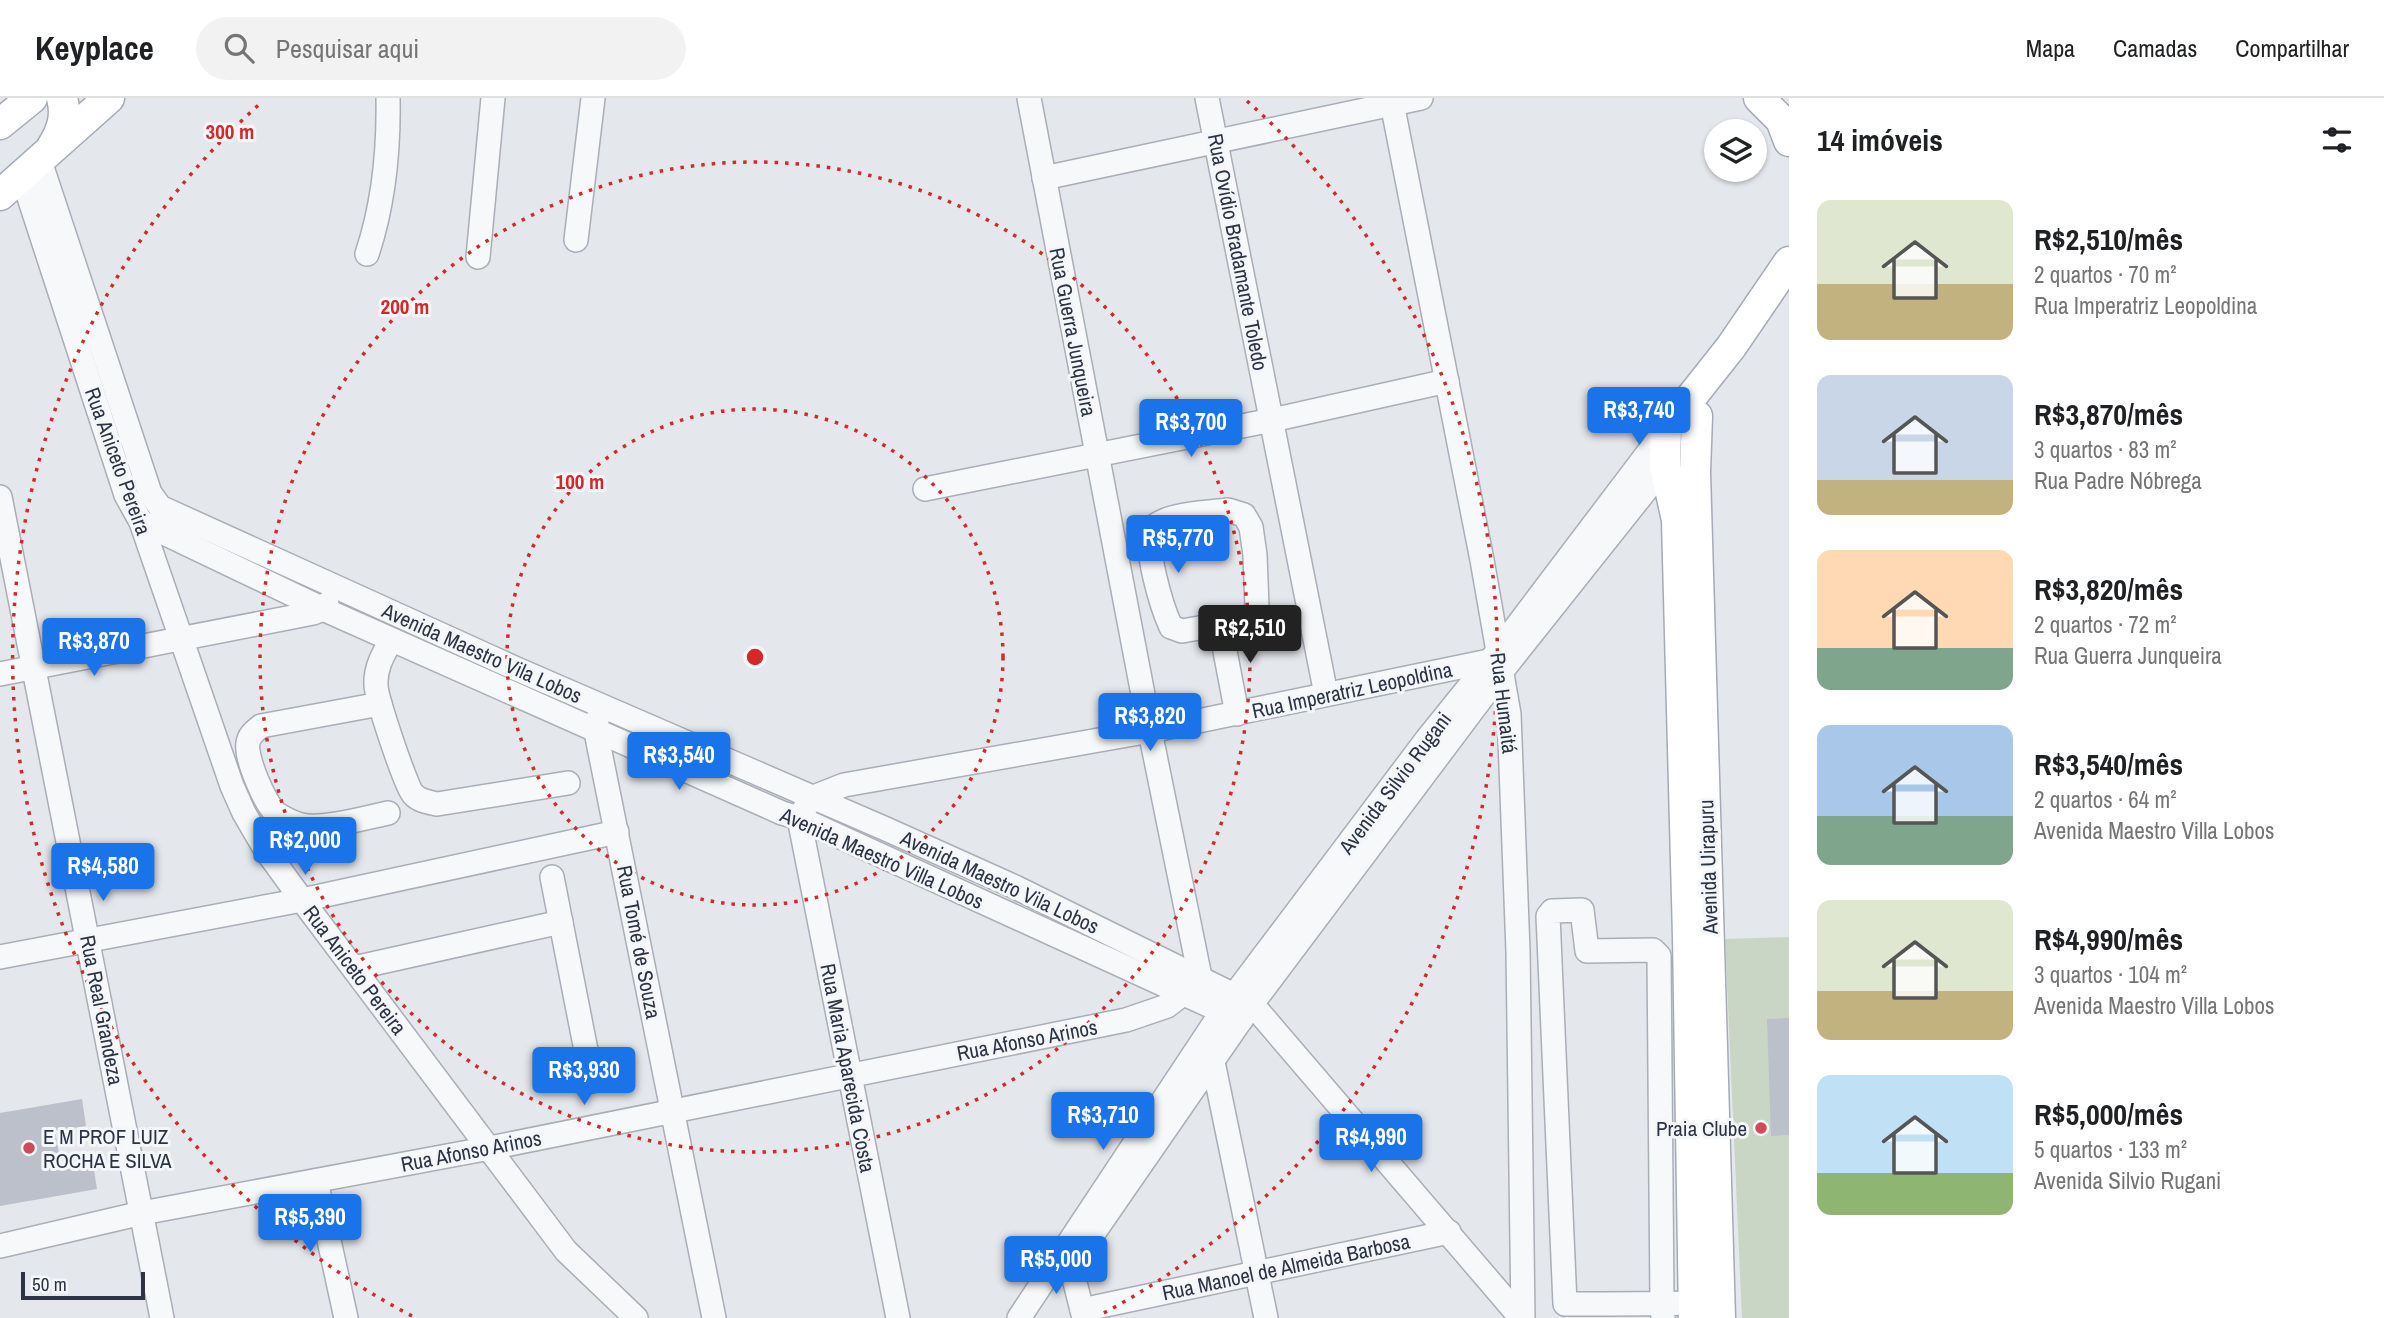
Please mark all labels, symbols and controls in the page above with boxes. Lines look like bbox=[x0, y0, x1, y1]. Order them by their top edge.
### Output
search box bbox=[196, 17, 686, 80]
text: Keyplace bbox=[35, 26, 154, 70]
icon: search bbox=[220, 29, 258, 67]
text: Pesquisar aqui bbox=[276, 31, 419, 66]
text: Mapa bbox=[2026, 32, 2075, 64]
text: Camadas bbox=[2113, 32, 2197, 64]
text: Compartilhar bbox=[2235, 32, 2349, 64]
text: 300 m bbox=[206, 117, 254, 146]
map controls bbox=[1704, 119, 1767, 182]
button: layers bbox=[1704, 119, 1767, 182]
text: 14 imóveis bbox=[1817, 120, 1943, 160]
icon: filters bbox=[2318, 121, 2356, 159]
street label: Rua Ovídio Bradamante Toledo bbox=[1201, 131, 1275, 373]
text: R$2,510/mês bbox=[2034, 219, 2183, 259]
icon: home bbox=[1873, 228, 1957, 312]
street label: Rua Guerra Junqueira bbox=[1042, 245, 1104, 419]
text: 2 quartos · 70 m² bbox=[2034, 259, 2177, 290]
text: Rua Imperatriz Leopoldina bbox=[2034, 290, 2257, 321]
text: 200 m bbox=[381, 292, 429, 321]
street label: Rua Aniceto Pereira bbox=[78, 383, 158, 539]
pin: R$3,740 bbox=[1574, 388, 1704, 447]
text: R$3,740 bbox=[1603, 394, 1675, 425]
text: R$3,870/mês bbox=[2034, 394, 2183, 434]
pin: R$3,700 bbox=[1126, 400, 1256, 459]
icon: home bbox=[1873, 403, 1957, 487]
text: R$3,700 bbox=[1155, 406, 1227, 437]
text: 3 quartos · 83 m² bbox=[2034, 434, 2177, 465]
text: Rua Padre Nóbrega bbox=[2034, 465, 2202, 496]
text: 100 m bbox=[556, 467, 604, 496]
pin: R$5,770 bbox=[1113, 516, 1243, 575]
text: R$5,770 bbox=[1142, 522, 1214, 553]
text: R$3,820/mês bbox=[2034, 569, 2183, 609]
icon: home bbox=[1873, 578, 1957, 662]
street label: Avenida Maestro Vila Lobos bbox=[377, 595, 586, 710]
pin: R$2,510 bbox=[1185, 606, 1315, 665]
text: 2 quartos · 72 m² bbox=[2034, 609, 2177, 640]
text: R$2,510 bbox=[1214, 612, 1286, 643]
pin: R$3,870 bbox=[29, 618, 159, 678]
text: R$3,870 bbox=[58, 625, 130, 656]
text: Rua Guerra Junqueira bbox=[2034, 640, 2222, 671]
centre of rings bbox=[743, 645, 767, 669]
street label: Rua Humaitá bbox=[1483, 651, 1525, 756]
street label: Rua Imperatriz Leopoldina bbox=[1249, 655, 1455, 725]
pin: R$3,820 bbox=[1085, 694, 1215, 753]
text: R$3,820 bbox=[1114, 700, 1186, 731]
street label: Avenida Silvio Rugani bbox=[1331, 706, 1458, 861]
pin: R$3,540 bbox=[614, 732, 744, 792]
text: R$3,540 bbox=[643, 739, 715, 770]
text: R$3,540/mês bbox=[2034, 744, 2183, 784]
icon: home bbox=[1873, 753, 1957, 837]
text: 2 quartos · 64 m² bbox=[2034, 784, 2177, 815]
street label: Avenida Uirapuru bbox=[1691, 799, 1725, 936]
street label: Avenida Maestro Villa Lobos bbox=[775, 800, 988, 916]
text: Avenida Maestro Villa Lobos bbox=[2034, 815, 2275, 846]
pin: R$2,000 bbox=[240, 818, 370, 877]
street label: Avenida Maestro Vila Lobos bbox=[895, 823, 1104, 941]
text: R$2,000 bbox=[269, 824, 341, 855]
pin: R$4,580 bbox=[38, 844, 168, 903]
text: R$4,580 bbox=[67, 850, 139, 881]
street label: Rua Tomé de Souza bbox=[610, 863, 668, 1022]
street label: Rua Aniceto Pereira bbox=[297, 899, 413, 1041]
text: R$4,990/mês bbox=[2034, 919, 2183, 959]
icon: home bbox=[1873, 928, 1957, 1012]
street label: Rua Real Grandeza bbox=[73, 933, 131, 1088]
text: 3 quartos · 104 m² bbox=[2034, 959, 2187, 990]
street label: Rua Maria Aparecida Costa bbox=[813, 961, 883, 1175]
text: Avenida Maestro Villa Lobos bbox=[2034, 990, 2275, 1021]
street label: Rua Afonso Arinos bbox=[954, 1012, 1100, 1068]
pin: R$3,930 bbox=[519, 1048, 649, 1107]
text: R$3,930 bbox=[548, 1054, 620, 1085]
pin: R$3,710 bbox=[1038, 1093, 1168, 1152]
text: R$5,000/mês bbox=[2034, 1094, 2183, 1134]
text: R$3,710 bbox=[1067, 1099, 1139, 1130]
icon: home bbox=[1873, 1103, 1957, 1187]
pin: R$4,990 bbox=[1306, 1114, 1436, 1174]
place label: Praia Clube bbox=[1656, 1114, 1747, 1143]
marker: Praia Clube bbox=[1753, 1120, 1769, 1136]
text: R$4,990 bbox=[1335, 1121, 1407, 1152]
place label: E M PROF LUIZ ROCHA E SILVA bbox=[43, 1122, 172, 1175]
street label: Rua Afonso Arinos bbox=[398, 1123, 544, 1179]
text: 5 quartos · 133 m² bbox=[2034, 1134, 2187, 1165]
marker: E M PROF LUIZ ROCHA E SILVA bbox=[21, 1140, 37, 1156]
text: Avenida Silvio Rugani bbox=[2034, 1165, 2221, 1196]
pin: R$5,390 bbox=[245, 1194, 375, 1254]
text: R$5,390 bbox=[274, 1201, 346, 1232]
street label: Rua Manoel de Almeida Barbosa bbox=[1159, 1226, 1413, 1307]
pin: R$5,000 bbox=[991, 1236, 1121, 1296]
text: R$5,000 bbox=[1020, 1243, 1092, 1274]
scale bar bbox=[21, 1269, 145, 1301]
text: 50 m bbox=[32, 1271, 67, 1297]

